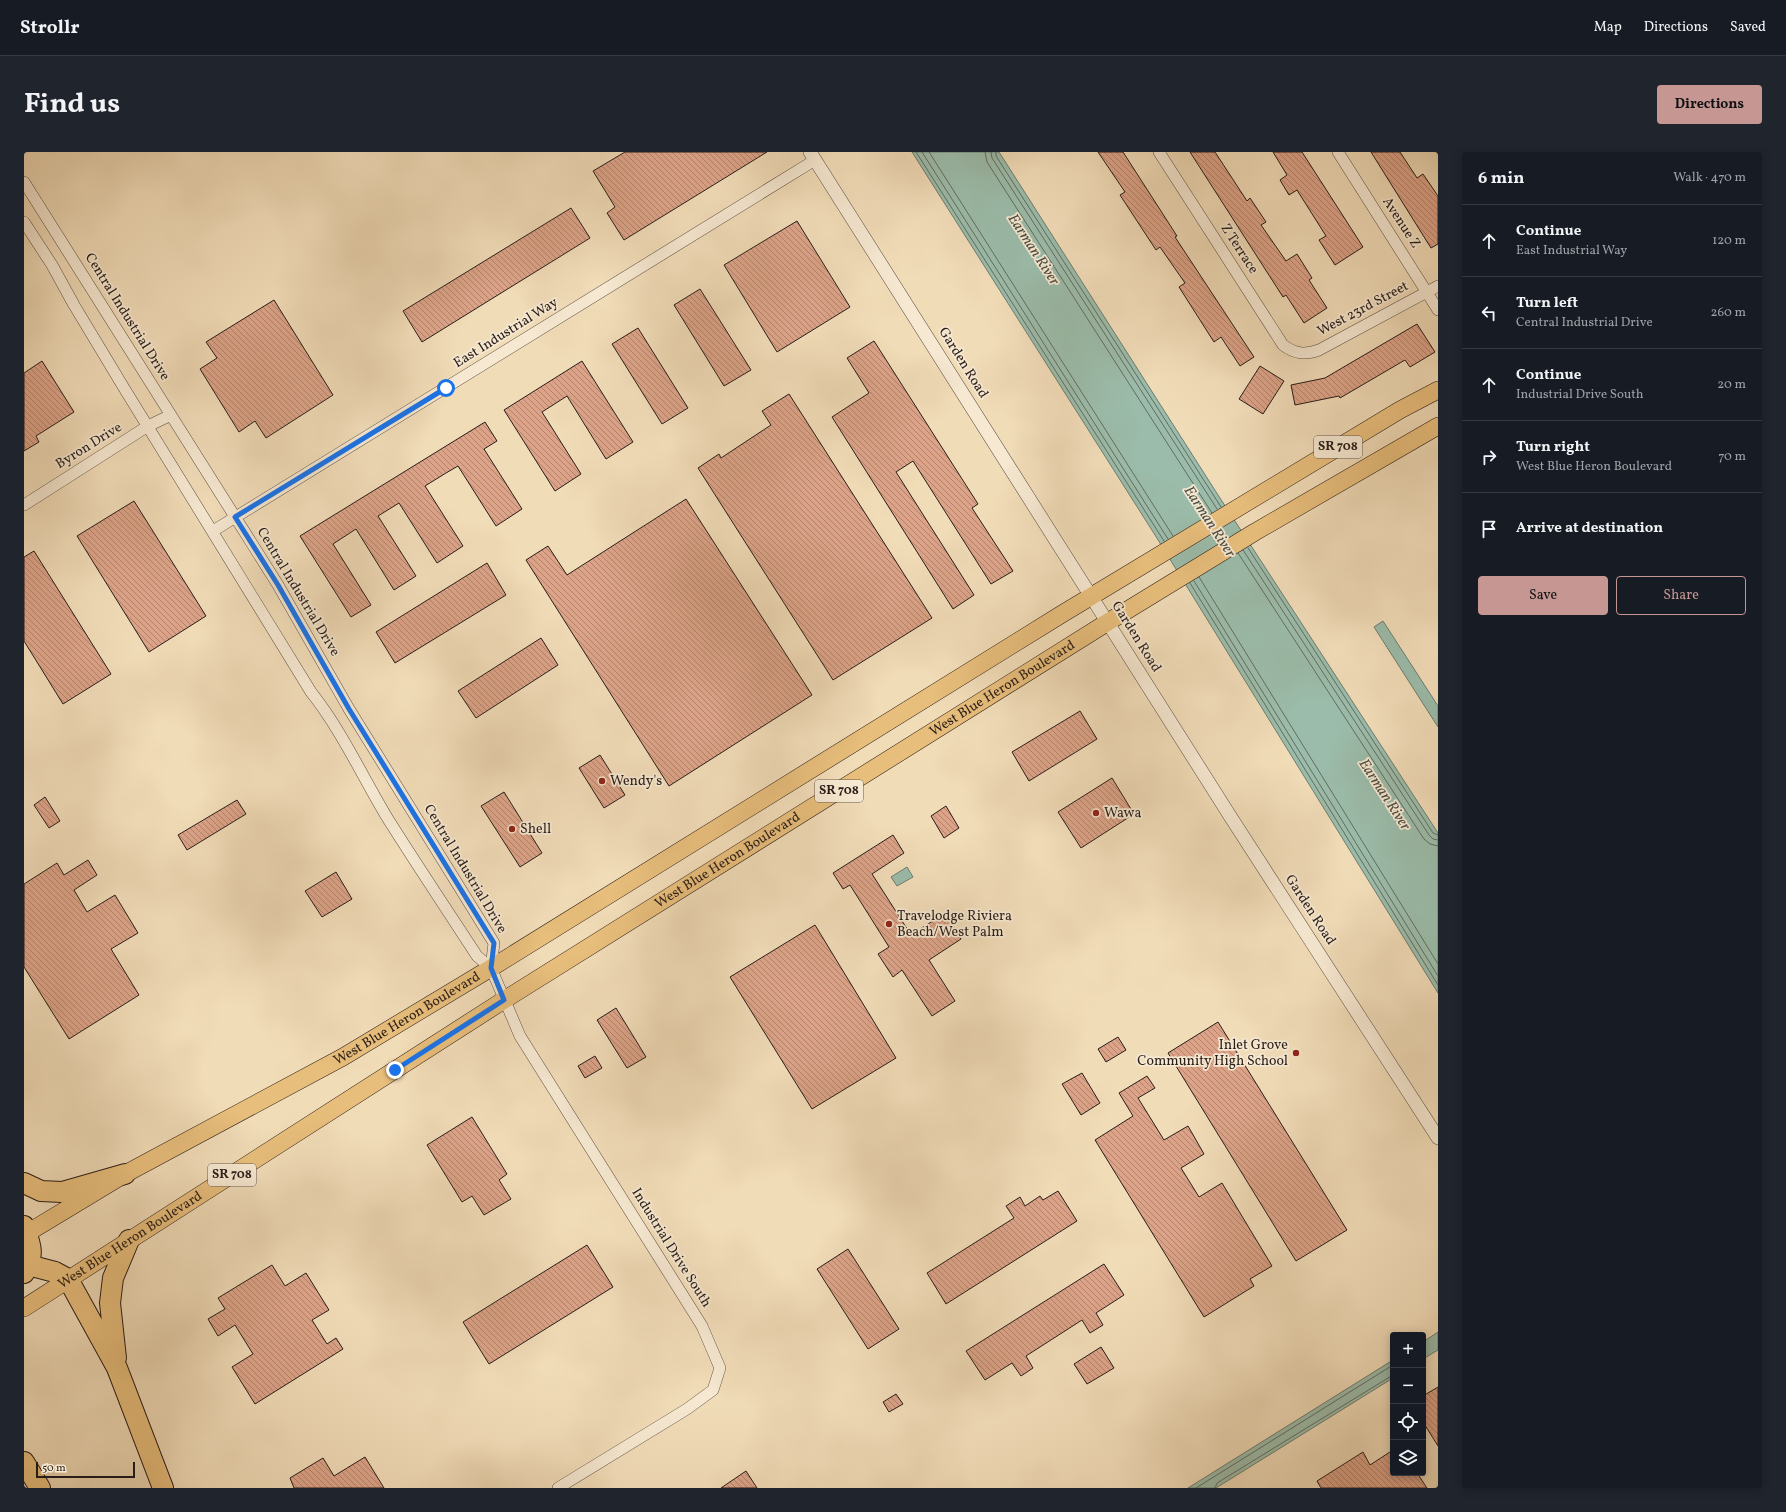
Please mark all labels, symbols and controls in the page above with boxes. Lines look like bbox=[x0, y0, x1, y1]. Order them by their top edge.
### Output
text: Strollr bbox=[20, 15, 80, 41]
text: Map bbox=[1594, 18, 1622, 37]
text: Directions bbox=[1644, 18, 1708, 37]
text: Saved bbox=[1730, 18, 1766, 37]
text: Find us bbox=[24, 85, 120, 124]
button: Directions bbox=[1657, 85, 1762, 124]
text: 6 min bbox=[1478, 167, 1524, 190]
text: Walk · 470 m bbox=[1673, 169, 1746, 187]
street label: Avenue Z bbox=[1377, 194, 1425, 252]
water label: Earman River bbox=[1002, 210, 1064, 290]
street label: Z Terrace bbox=[1216, 220, 1263, 278]
text: Continue bbox=[1516, 221, 1581, 242]
icon: ahead bbox=[1478, 230, 1500, 252]
text: 120 m bbox=[1712, 232, 1746, 250]
text: East Industrial Way bbox=[1516, 242, 1627, 260]
street label: Central Industrial Drive bbox=[80, 250, 174, 385]
street label: West 23rd Street bbox=[1314, 277, 1412, 341]
street label: East Industrial Way bbox=[450, 293, 562, 373]
text: Turn left bbox=[1516, 293, 1578, 314]
icon: left bbox=[1478, 302, 1500, 324]
text: 260 m bbox=[1711, 304, 1746, 322]
text: Central Industrial Drive bbox=[1516, 314, 1653, 332]
street label: Garden Road bbox=[934, 324, 992, 402]
text: Continue bbox=[1516, 365, 1581, 386]
icon: ahead bbox=[1478, 374, 1500, 396]
text: 20 m bbox=[1717, 376, 1746, 394]
route start bbox=[437, 379, 455, 397]
text: Industrial Drive South bbox=[1516, 386, 1644, 404]
street label: Byron Drive bbox=[52, 418, 126, 474]
road number: SR 708 bbox=[1314, 436, 1362, 458]
text: Turn right bbox=[1516, 437, 1590, 458]
icon: right bbox=[1478, 446, 1500, 468]
text: 70 m bbox=[1718, 448, 1746, 466]
text: West Blue Heron Boulevard bbox=[1516, 458, 1672, 476]
water label: Earman River bbox=[1178, 482, 1240, 562]
icon: arrive bbox=[1478, 518, 1500, 540]
text: Arrive at destination bbox=[1516, 518, 1663, 539]
street label: Central Industrial Drive bbox=[252, 524, 344, 660]
button: Save bbox=[1478, 576, 1608, 615]
button: Share bbox=[1616, 576, 1746, 615]
street label: Garden Road bbox=[1107, 598, 1165, 676]
street label: West Blue Heron Boulevard bbox=[926, 636, 1079, 741]
water label: Earman River bbox=[1353, 755, 1415, 835]
place label: Wendy's bbox=[610, 772, 662, 791]
marker: Wendy's bbox=[597, 776, 607, 786]
road number: SR 708 bbox=[815, 780, 863, 802]
street label: Central Industrial Drive bbox=[419, 801, 511, 937]
place label: Wawa bbox=[1104, 804, 1141, 823]
street label: West Blue Heron Boulevard bbox=[651, 807, 804, 913]
marker: Wawa bbox=[1091, 808, 1101, 818]
place label: Shell bbox=[520, 820, 551, 839]
marker: Shell bbox=[507, 824, 517, 834]
street label: Garden Road bbox=[1280, 871, 1340, 949]
place label: Travelodge Riviera Beach/West Palm bbox=[897, 907, 1012, 942]
marker: Travelodge Riviera Beach/West Palm bbox=[884, 919, 894, 929]
street label: West Blue Heron Boulevard bbox=[330, 967, 484, 1070]
place label: Inlet Grove Community High School bbox=[1137, 1036, 1288, 1071]
marker: Inlet Grove Community High School bbox=[1291, 1048, 1301, 1058]
route end bbox=[386, 1061, 404, 1079]
road number: SR 708 bbox=[208, 1164, 256, 1186]
street label: Industrial Drive South bbox=[627, 1185, 715, 1311]
street label: West Blue Heron Boulevard bbox=[54, 1186, 206, 1293]
map controls bbox=[1390, 1332, 1426, 1476]
button: + bbox=[1390, 1332, 1426, 1368]
button: − bbox=[1390, 1368, 1426, 1404]
button: locate bbox=[1390, 1404, 1426, 1440]
button: layers bbox=[1390, 1440, 1426, 1476]
scale bar bbox=[36, 1460, 135, 1479]
text: 50 m bbox=[42, 1461, 66, 1476]

